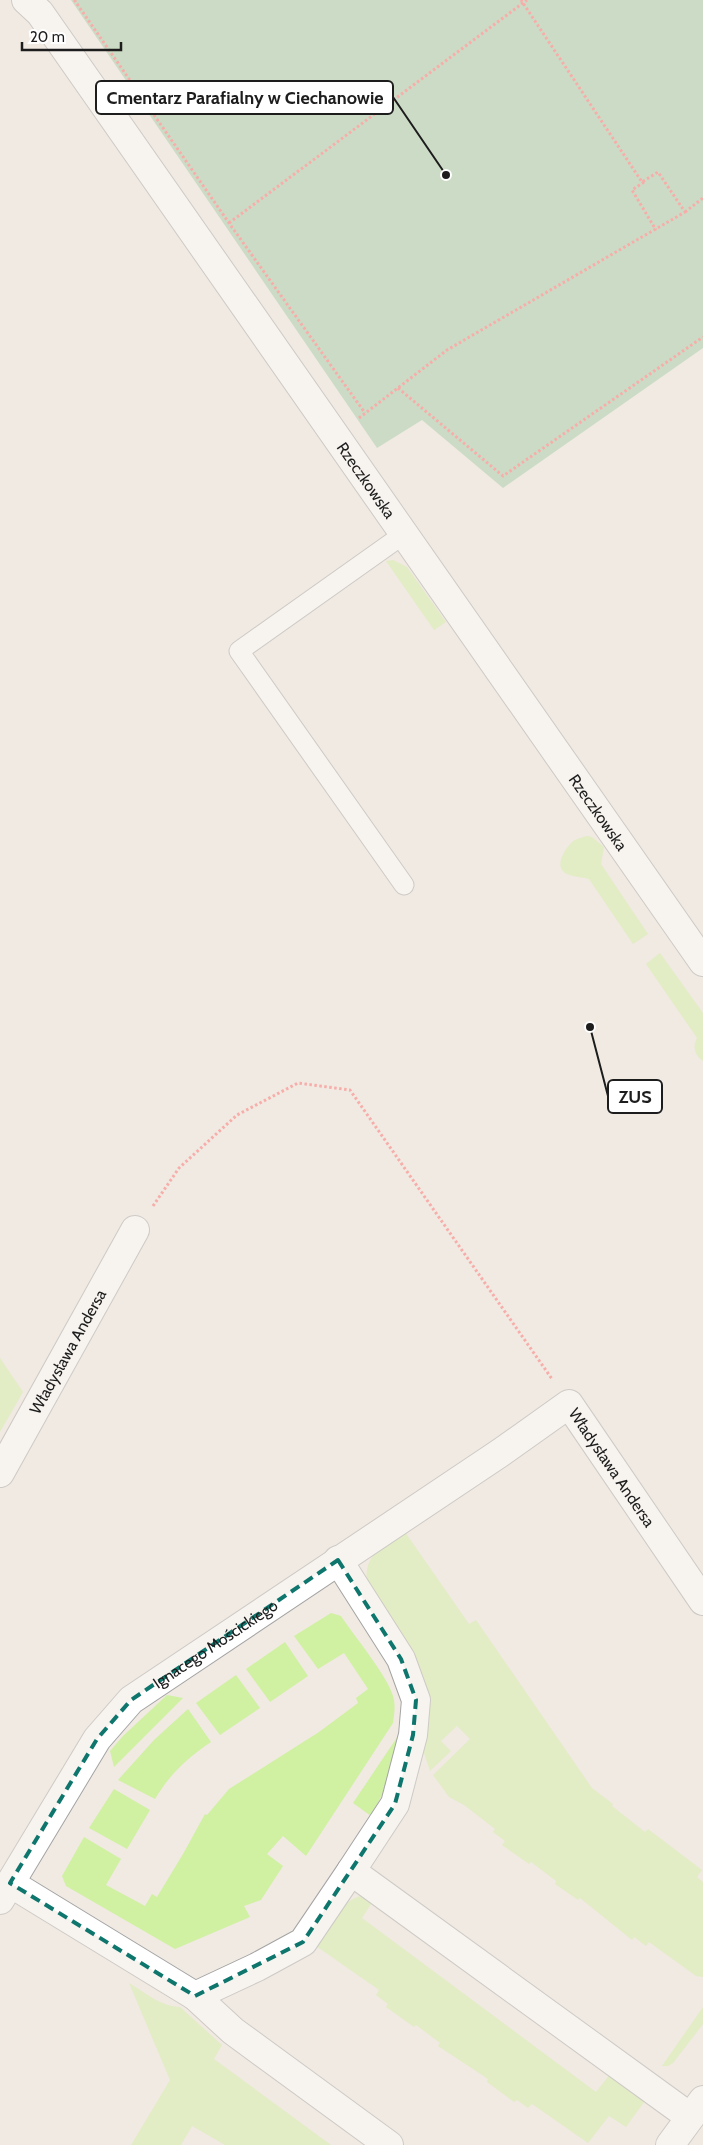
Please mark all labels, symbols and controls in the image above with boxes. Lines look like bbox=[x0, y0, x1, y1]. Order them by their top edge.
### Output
scale bar bbox=[22, 20, 121, 52]
text: 20 m bbox=[30, 28, 65, 46]
callout: Cmentarz Parafialny w Ciechanowie bbox=[96, 81, 393, 114]
text: Cmentarz Parafialny w Ciechanowie bbox=[106, 87, 384, 109]
street label: Rzeczkowska bbox=[333, 439, 399, 522]
street label: Rzeczkowska bbox=[565, 771, 631, 854]
callout: ZUS bbox=[608, 1080, 662, 1113]
text: ZUS bbox=[618, 1086, 652, 1108]
street label: Władysława Andersa bbox=[26, 1286, 110, 1417]
street label: Władysława Andersa bbox=[565, 1405, 659, 1531]
street label: Ignacego Mościckiego bbox=[150, 1595, 282, 1693]

